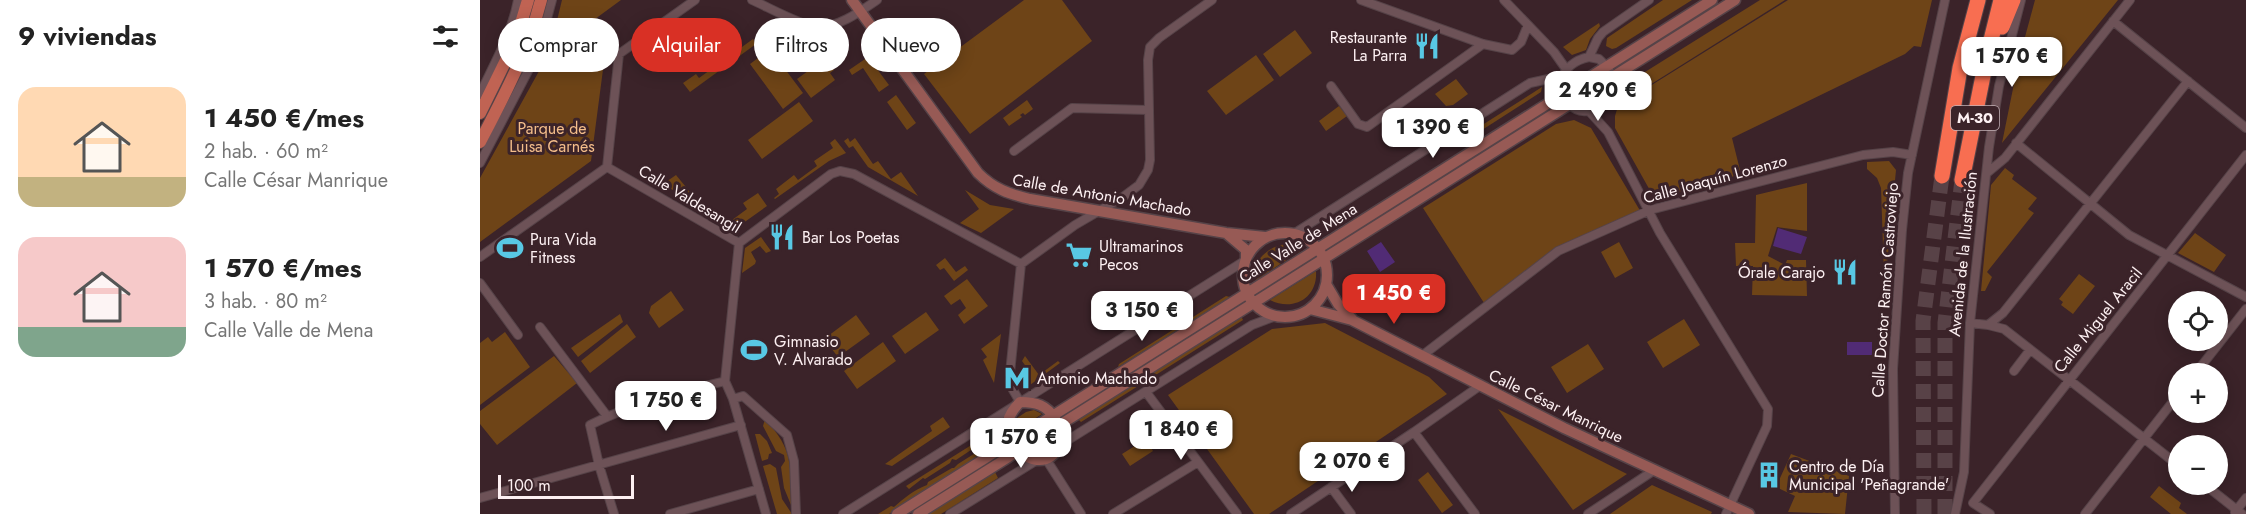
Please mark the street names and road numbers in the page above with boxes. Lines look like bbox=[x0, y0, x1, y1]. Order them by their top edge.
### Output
road number: M-30 bbox=[1951, 106, 1999, 130]
street label: Calle Joaquín Lorenzo bbox=[1641, 149, 1790, 209]
street label: Calle Valdesangil bbox=[634, 159, 746, 239]
street label: Calle de Antonio Machado bbox=[1011, 168, 1193, 222]
street label: Avenida de la Ilustración bbox=[1943, 170, 1983, 338]
street label: Calle Doctor Ramón Castroviejo bbox=[1866, 182, 1904, 398]
street label: Calle Valle de Mena bbox=[1234, 197, 1362, 289]
street label: Calle Miguel Aracil bbox=[2048, 262, 2148, 378]
street label: Calle César Manrique bbox=[1485, 363, 1627, 449]

